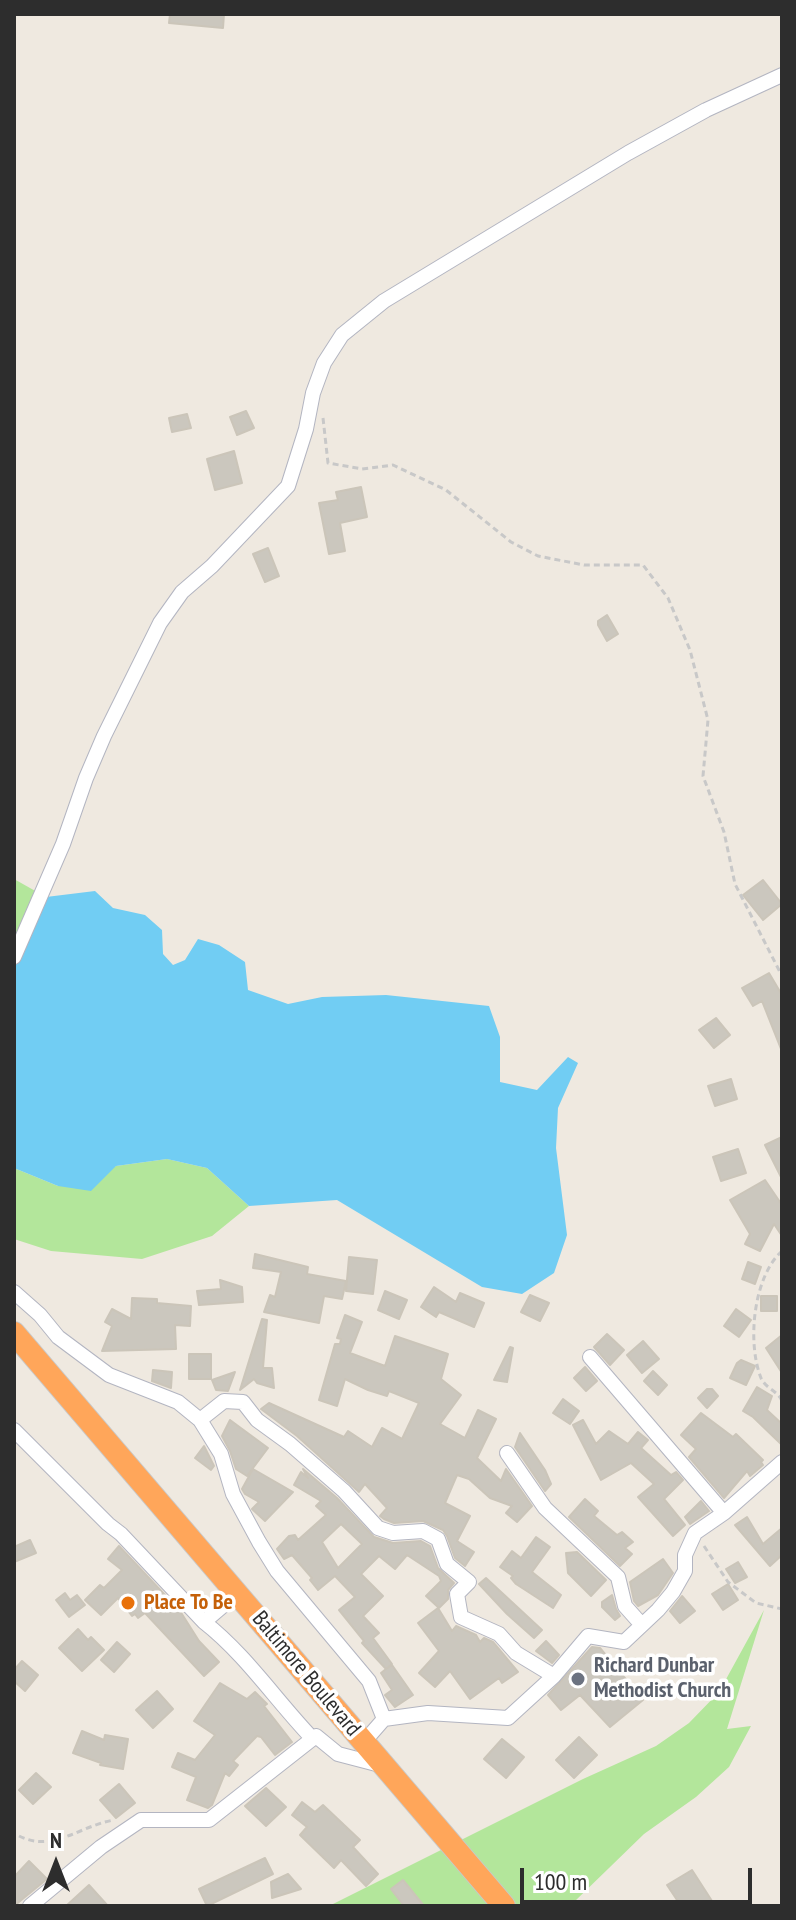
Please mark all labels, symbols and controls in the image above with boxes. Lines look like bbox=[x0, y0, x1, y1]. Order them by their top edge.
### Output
place label: Place To Be bbox=[144, 1590, 233, 1616]
marker: Place To Be bbox=[119, 1594, 137, 1612]
street label: Baltimore Boulevard bbox=[246, 1606, 366, 1742]
place label: Richard Dunbar Methodist Church bbox=[594, 1653, 731, 1704]
marker: Richard Dunbar Methodist Church bbox=[569, 1670, 587, 1688]
north arrow bbox=[16, 1824, 96, 1904]
text: N bbox=[50, 1826, 62, 1854]
scale bar bbox=[524, 1852, 756, 1902]
text: 100 m bbox=[534, 1866, 587, 1897]

